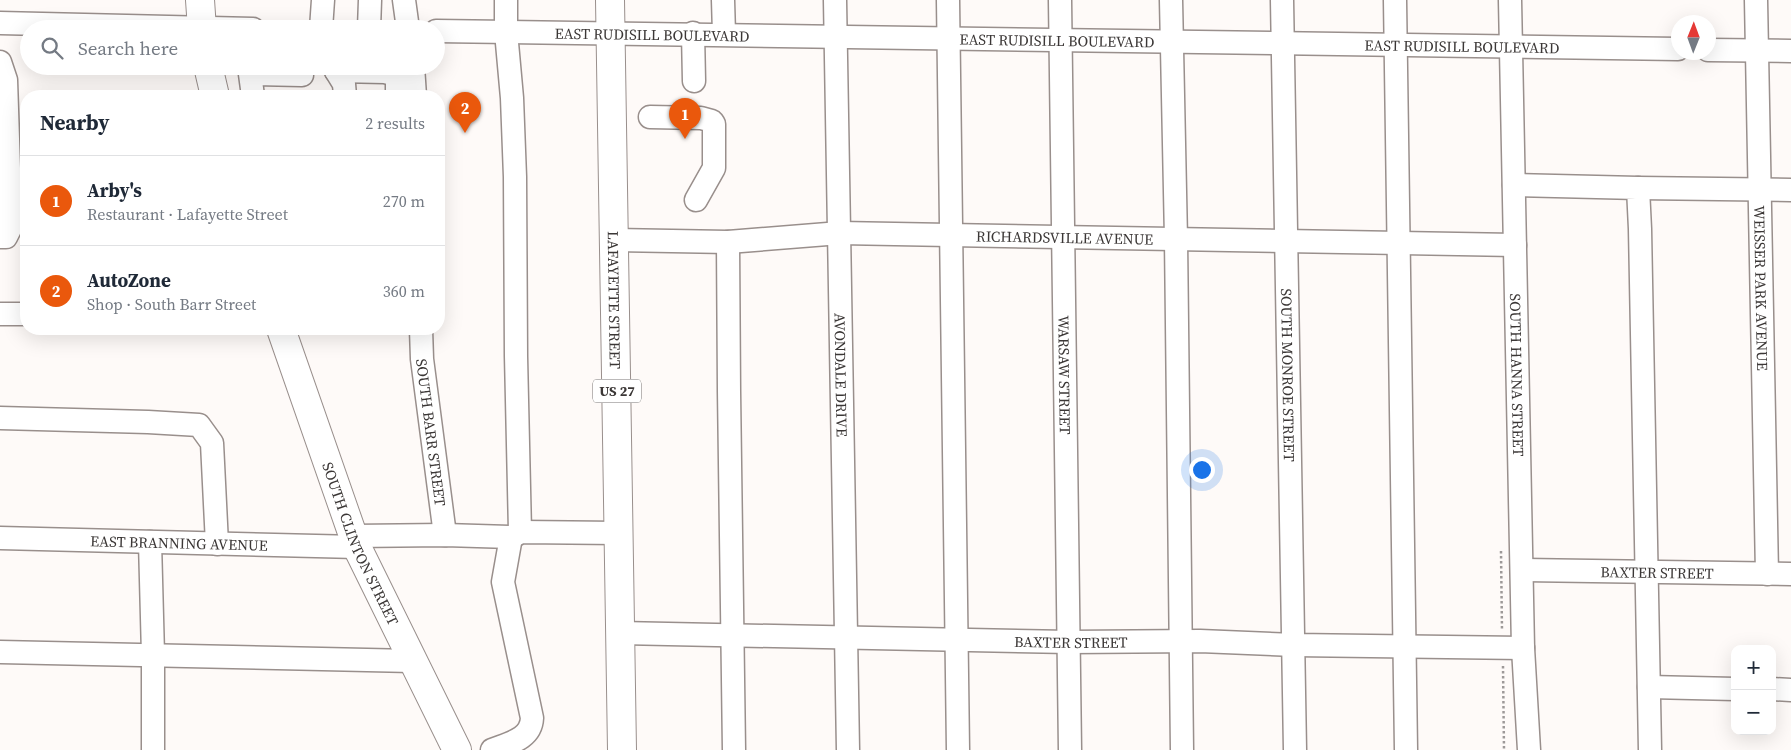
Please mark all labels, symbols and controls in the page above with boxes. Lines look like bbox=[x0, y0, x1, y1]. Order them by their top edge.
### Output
north arrow bbox=[1671, 15, 1716, 60]
search box bbox=[20, 20, 445, 75]
street label: EAST RUDISILL BOULEVARD bbox=[554, 22, 750, 46]
street label: EAST RUDISILL BOULEVARD bbox=[959, 28, 1155, 52]
icon: search bbox=[38, 34, 66, 62]
street label: EAST RUDISILL BOULEVARD bbox=[1364, 34, 1560, 58]
text: Search here bbox=[78, 35, 178, 61]
pin: 2 bbox=[449, 92, 481, 133]
pin: 1 bbox=[669, 98, 701, 139]
text: Nearby bbox=[40, 108, 110, 137]
text: 2 results bbox=[365, 112, 425, 134]
text: Arby's bbox=[87, 177, 142, 203]
text: 1 bbox=[52, 190, 60, 212]
text: 270 m bbox=[383, 190, 425, 212]
text: Restaurant · Lafayette Street bbox=[87, 203, 288, 225]
street label: WEISSER PARK AVENUE bbox=[1749, 205, 1774, 371]
street label: RICHARDSVILLE AVENUE bbox=[976, 225, 1153, 249]
street label: LAFAYETTE STREET bbox=[603, 231, 626, 369]
text: AutoZone bbox=[87, 267, 171, 293]
text: 2 bbox=[52, 280, 60, 302]
text: 360 m bbox=[383, 280, 425, 302]
street label: SOUTH MONROE STREET bbox=[1276, 288, 1300, 462]
text: Shop · South Barr Street bbox=[87, 293, 256, 315]
street label: SOUTH HANNA STREET bbox=[1505, 293, 1530, 457]
street label: AVONDALE DRIVE bbox=[830, 313, 853, 437]
street label: WARSAW STREET bbox=[1054, 315, 1076, 435]
street label: SOUTH BARR STREET bbox=[412, 357, 452, 507]
road number: US 27 bbox=[593, 380, 641, 402]
your location bbox=[1189, 457, 1215, 483]
street label: SOUTH CLINTON STREET bbox=[318, 459, 404, 629]
street label: EAST BRANNING AVENUE bbox=[90, 530, 268, 555]
street label: BAXTER STREET bbox=[1600, 561, 1714, 583]
street label: BAXTER STREET bbox=[1014, 630, 1128, 653]
map controls bbox=[1731, 645, 1776, 735]
button: + bbox=[1731, 645, 1776, 690]
button: − bbox=[1731, 690, 1776, 735]

